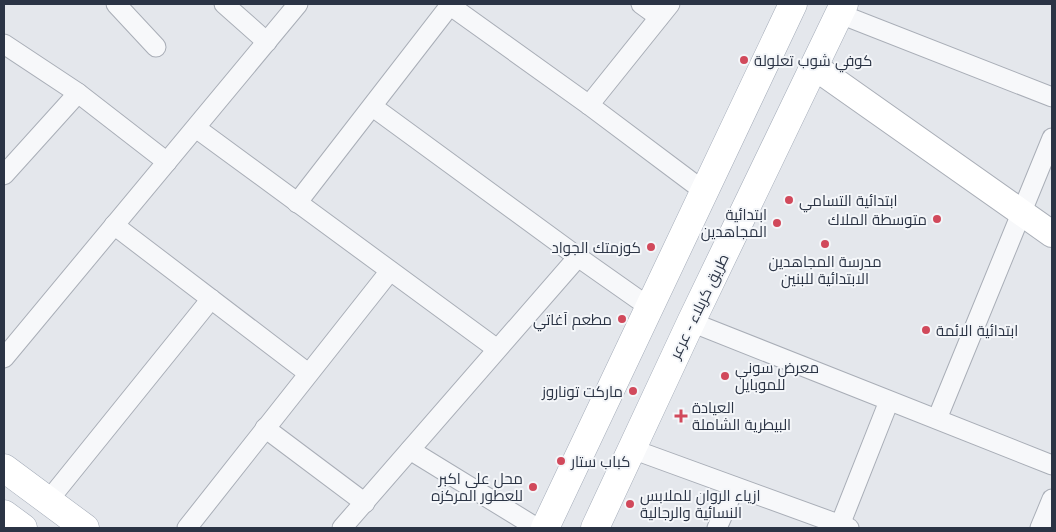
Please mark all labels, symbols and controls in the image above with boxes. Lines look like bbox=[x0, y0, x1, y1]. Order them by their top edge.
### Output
place label: كوفي شوب تعلولة bbox=[754, 52, 872, 73]
marker: كوفي شوب تعلولة bbox=[738, 54, 750, 66]
place label: ابتدائية التسامي bbox=[799, 192, 898, 213]
marker: ابتدائية التسامي bbox=[783, 194, 795, 206]
place label: ابتدائية المجاهدين bbox=[701, 206, 767, 242]
place label: متوسطة الملاك bbox=[828, 211, 927, 229]
marker: متوسطة الملاك bbox=[931, 213, 943, 225]
marker: ابتدائية المجاهدين bbox=[771, 217, 783, 229]
marker: مدرسة المجاهدين الابتدائية للبنين bbox=[819, 238, 831, 250]
place label: كوزمتك الجواد bbox=[551, 239, 641, 257]
marker: كوزمتك الجواد bbox=[645, 241, 657, 253]
street label: طريق كربلاء - عرعر bbox=[666, 251, 734, 363]
place label: مدرسة المجاهدين الابتدائية للبنين bbox=[768, 253, 882, 289]
place label: مطعم آغاتي bbox=[533, 311, 612, 332]
marker: مطعم آغاتي bbox=[616, 313, 628, 325]
place label: ابتدائية الائمة bbox=[936, 322, 1018, 339]
marker: ابتدائية الائمة bbox=[920, 324, 932, 336]
place label: معرض سوني للموبايل bbox=[735, 359, 819, 395]
marker: معرض سوني للموبايل bbox=[719, 370, 731, 382]
place label: ماركت توناروز bbox=[541, 383, 623, 401]
marker: ماركت توناروز bbox=[627, 385, 639, 397]
place label: العيادة البيطرية الشاملة bbox=[692, 399, 791, 434]
marker: العيادة البيطرية الشاملة bbox=[674, 409, 688, 423]
place label: كباب ستار bbox=[570, 453, 630, 471]
marker: كباب ستار bbox=[555, 455, 567, 467]
place label: محل علي اكبر للعطور المركزه bbox=[431, 470, 523, 505]
marker: محل علي اكبر للعطور المركزه bbox=[527, 481, 539, 493]
place label: ازياء الروان للملابس النسائية والرجالية bbox=[640, 487, 761, 522]
marker: ازياء الروان للملابس النسائية والرجالية bbox=[624, 498, 636, 510]

